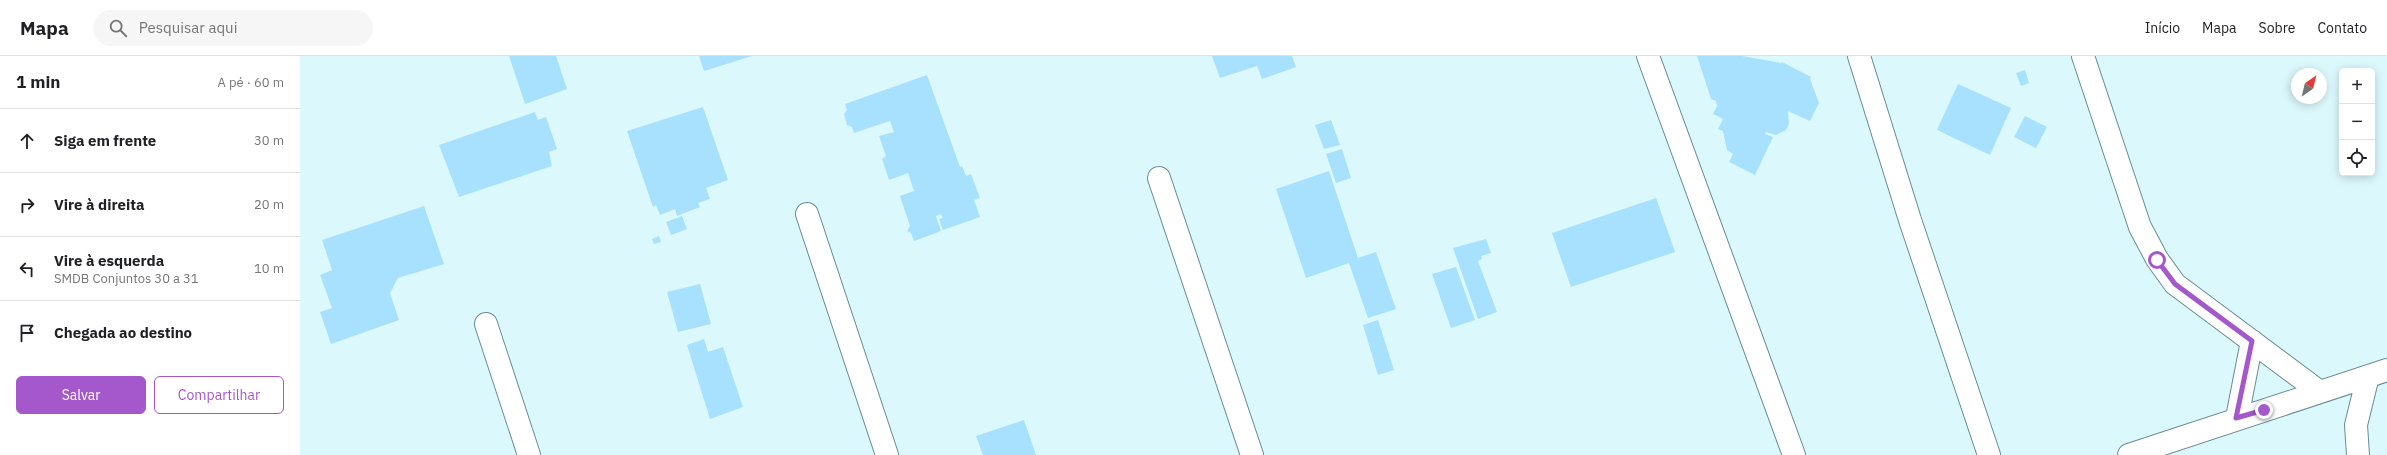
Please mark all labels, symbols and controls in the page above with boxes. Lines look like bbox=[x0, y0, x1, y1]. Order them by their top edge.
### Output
search box bbox=[93, 10, 373, 46]
text: Mapa bbox=[20, 16, 69, 40]
icon: search bbox=[107, 17, 129, 39]
text: Pesquisar aqui bbox=[139, 18, 237, 37]
text: Início bbox=[2145, 19, 2180, 37]
text: Mapa bbox=[2202, 19, 2237, 37]
text: Sobre bbox=[2259, 19, 2295, 37]
text: Contato bbox=[2317, 19, 2367, 37]
north arrow bbox=[2291, 68, 2327, 104]
map controls bbox=[2339, 68, 2375, 176]
button: + bbox=[2339, 68, 2375, 104]
text: 1 min bbox=[16, 71, 60, 93]
text: A pé · 60 m bbox=[218, 74, 284, 91]
button: − bbox=[2339, 104, 2375, 140]
icon: ahead bbox=[16, 130, 38, 152]
text: Siga em frente bbox=[54, 131, 156, 150]
text: 30 m bbox=[254, 132, 284, 149]
button: locate bbox=[2339, 140, 2375, 176]
icon: right bbox=[16, 194, 38, 216]
text: Vire à direita bbox=[54, 195, 144, 214]
text: 20 m bbox=[254, 196, 284, 213]
text: Vire à esquerda bbox=[54, 251, 164, 270]
route start bbox=[2148, 251, 2166, 269]
icon: left bbox=[16, 258, 38, 280]
text: 10 m bbox=[254, 260, 284, 277]
text: SMDB Conjuntos 30 a 31 bbox=[54, 270, 199, 287]
icon: arrive bbox=[16, 322, 38, 344]
text: Chegada ao destino bbox=[54, 323, 192, 342]
button: Salvar bbox=[16, 376, 146, 414]
button: Compartilhar bbox=[154, 376, 284, 414]
route end bbox=[2255, 401, 2273, 419]

